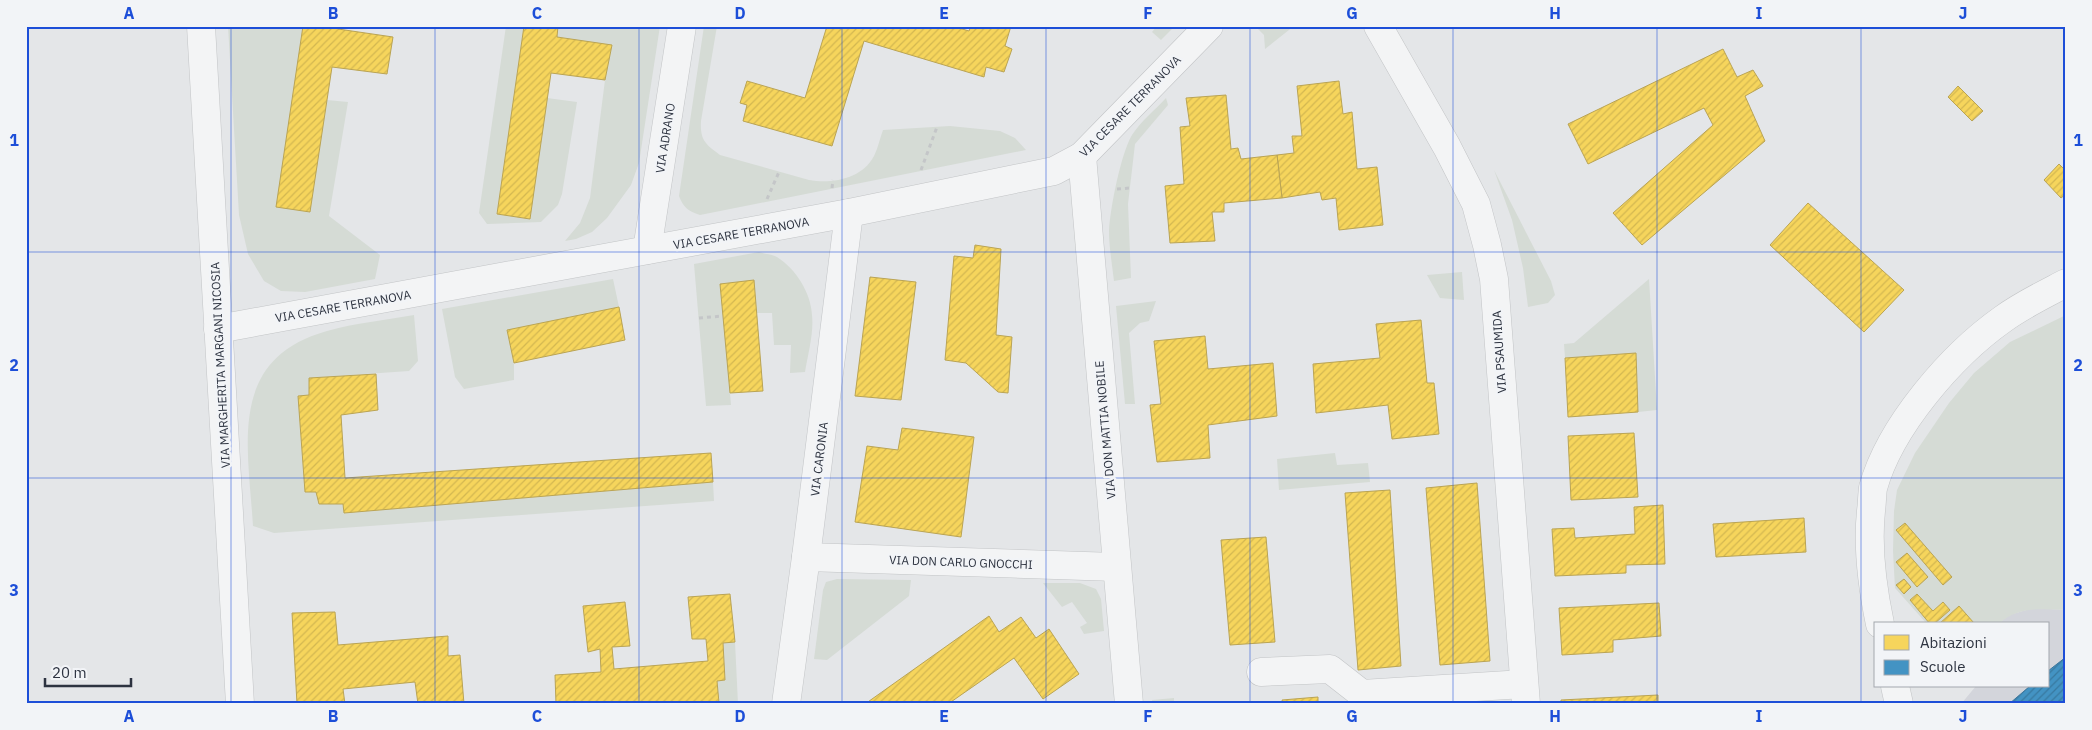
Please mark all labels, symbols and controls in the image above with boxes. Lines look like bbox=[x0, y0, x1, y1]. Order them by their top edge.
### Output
text: A bbox=[124, 3, 135, 23]
text: B bbox=[328, 3, 339, 23]
text: C bbox=[532, 3, 542, 23]
text: D bbox=[734, 3, 746, 23]
text: E bbox=[939, 3, 949, 23]
text: F bbox=[1143, 3, 1153, 23]
text: G bbox=[1346, 3, 1358, 23]
text: H bbox=[1549, 3, 1561, 23]
text: I bbox=[1756, 3, 1763, 23]
text: J bbox=[1959, 3, 1967, 23]
street label: VIA CESARE TERRANOVA bbox=[1076, 52, 1184, 160]
street label: VIA ADRANO bbox=[652, 102, 678, 174]
text: 1 bbox=[9, 130, 19, 150]
text: 1 bbox=[2073, 130, 2083, 150]
street label: VIA CESARE TERRANOVA bbox=[672, 214, 810, 252]
street label: VIA MARGHERITA MARGANI NICOSIA bbox=[207, 261, 233, 468]
street label: VIA CESARE TERRANOVA bbox=[274, 287, 412, 325]
street label: VIA PSAUMIDA bbox=[1489, 310, 1509, 394]
text: 2 bbox=[9, 355, 19, 375]
text: 2 bbox=[2073, 355, 2083, 375]
street label: VIA DON MATTIA NOBILE bbox=[1091, 360, 1119, 500]
street label: VIA CARONIA bbox=[807, 421, 831, 497]
street label: VIA DON CARLO GNOCCHI bbox=[889, 552, 1033, 572]
text: 3 bbox=[9, 580, 19, 600]
text: 3 bbox=[2073, 580, 2083, 600]
legend bbox=[1874, 622, 2050, 688]
text: Abitazioni bbox=[1920, 633, 1987, 652]
scale bar bbox=[45, 655, 131, 687]
text: Scuole bbox=[1920, 657, 1966, 676]
text: 20 m bbox=[52, 663, 87, 682]
text: A bbox=[124, 706, 135, 726]
text: B bbox=[328, 706, 339, 726]
text: C bbox=[532, 706, 542, 726]
text: D bbox=[734, 706, 746, 726]
text: E bbox=[939, 706, 949, 726]
text: F bbox=[1143, 706, 1153, 726]
text: G bbox=[1346, 706, 1358, 726]
text: H bbox=[1549, 706, 1561, 726]
text: I bbox=[1756, 706, 1763, 726]
text: J bbox=[1959, 706, 1967, 726]

